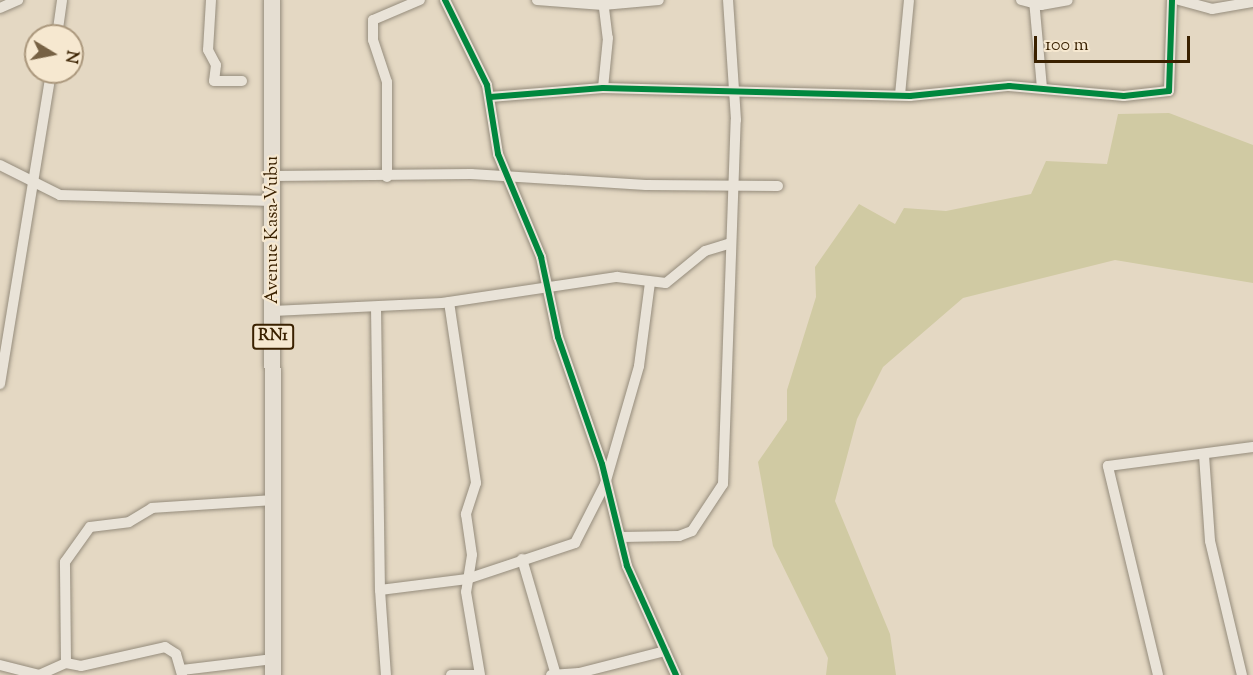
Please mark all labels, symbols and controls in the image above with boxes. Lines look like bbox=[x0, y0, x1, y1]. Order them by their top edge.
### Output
north arrow bbox=[24, 24, 84, 84]
scale bar bbox=[1037, 24, 1193, 62]
text: 100 m bbox=[1045, 33, 1089, 59]
text: N bbox=[58, 49, 83, 65]
street label: Avenue Kasa-Vubu bbox=[262, 156, 284, 304]
road number: RN1 bbox=[252, 324, 294, 350]

